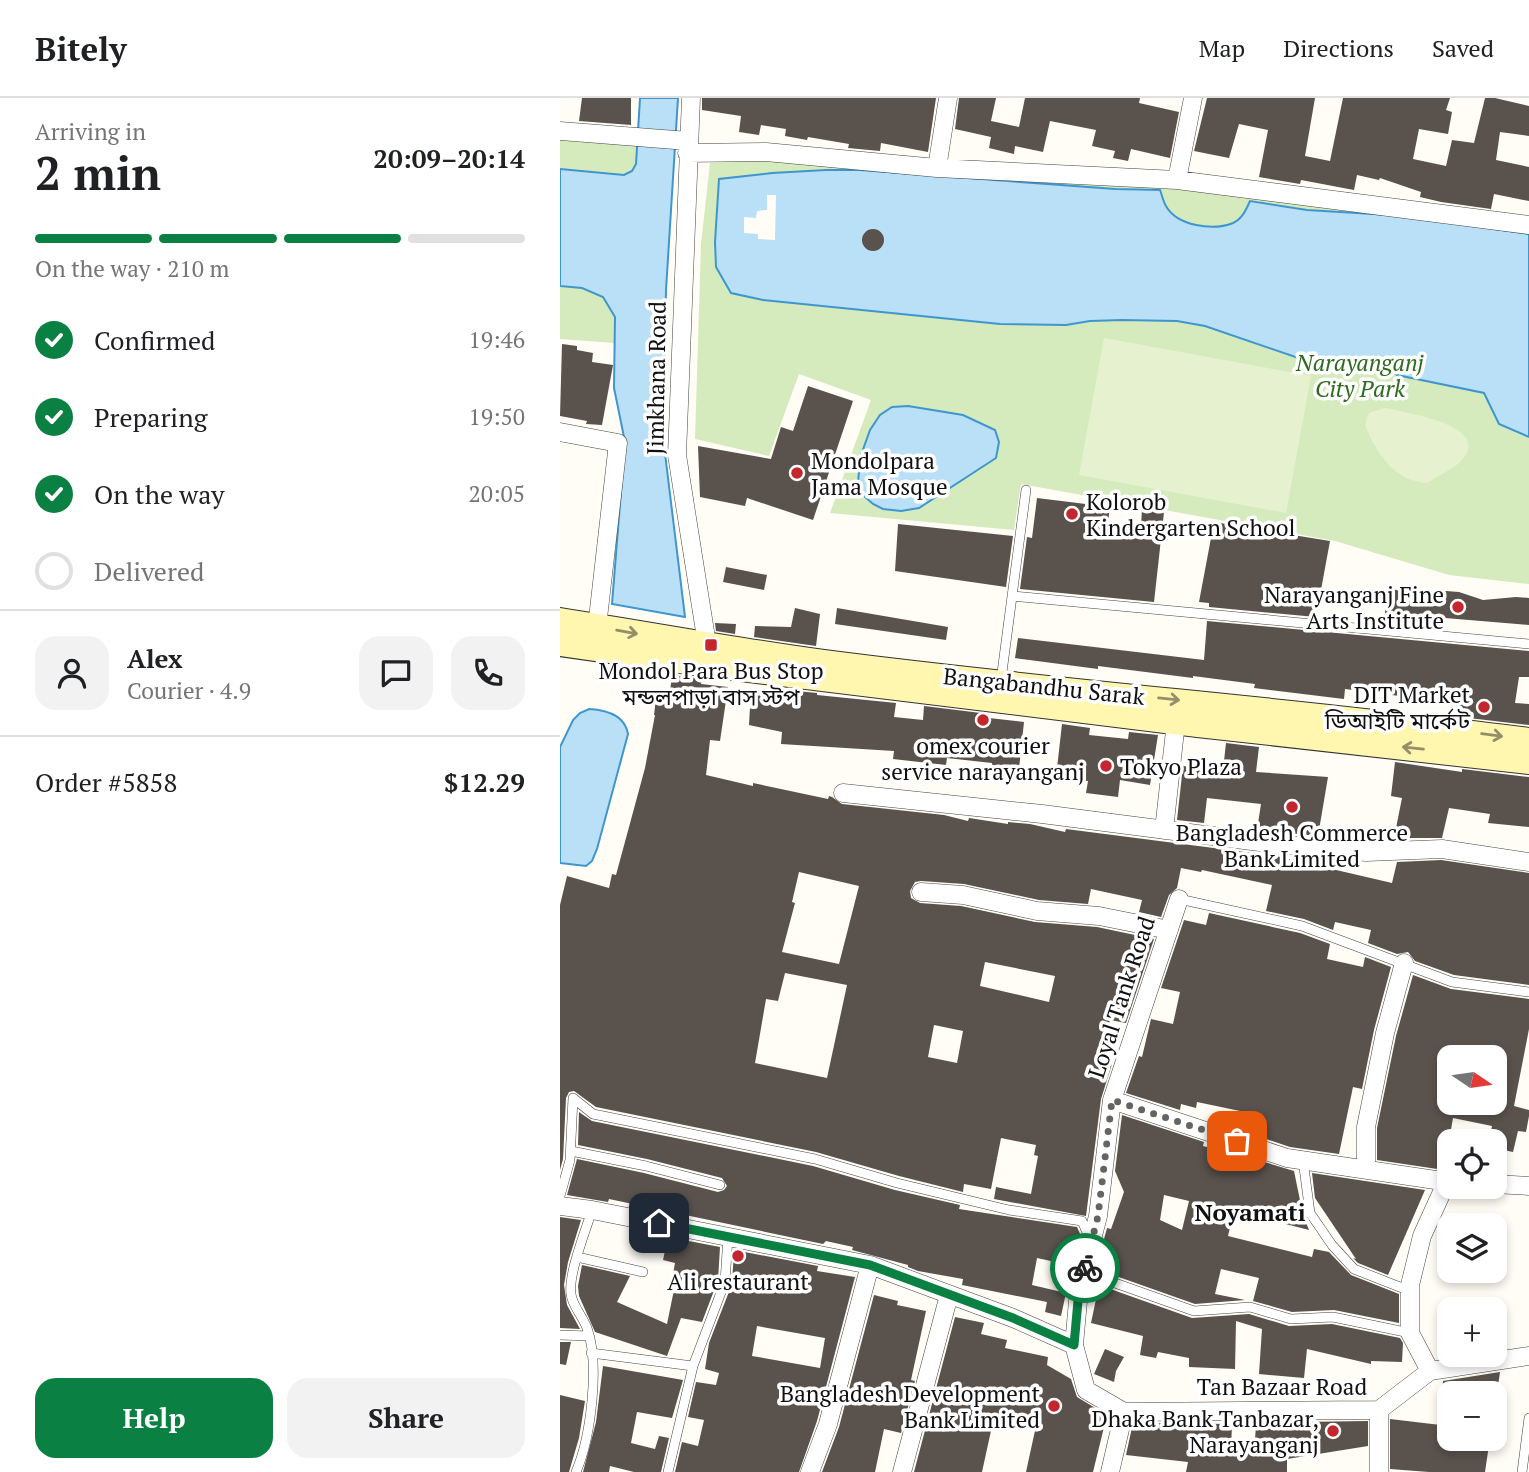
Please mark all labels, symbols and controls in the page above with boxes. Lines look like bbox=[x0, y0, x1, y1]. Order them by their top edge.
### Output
text: Bitely bbox=[35, 27, 127, 70]
text: Map bbox=[1199, 32, 1245, 64]
text: Directions bbox=[1283, 32, 1394, 64]
text: Saved bbox=[1432, 32, 1494, 64]
text: Arriving in bbox=[35, 116, 146, 147]
text: 20:09–20:14 bbox=[373, 141, 525, 175]
text: 2 min bbox=[35, 142, 161, 203]
text: On the way · 210 m bbox=[35, 253, 229, 284]
street label: Jimkhana Road bbox=[639, 301, 673, 455]
icon: check bbox=[35, 321, 73, 359]
text: Confirmed bbox=[94, 323, 215, 357]
text: 19:46 bbox=[468, 324, 525, 355]
park label: Narayanganj City Park bbox=[1295, 347, 1425, 404]
icon: check bbox=[35, 398, 73, 436]
text: Preparing bbox=[94, 400, 207, 434]
text: 19:50 bbox=[468, 401, 525, 432]
place label: Mondolpara Jama Mosque bbox=[811, 445, 948, 502]
marker: Mondolpara Jama Mosque bbox=[789, 465, 805, 481]
icon: check bbox=[35, 475, 73, 513]
text: On the way bbox=[94, 477, 225, 511]
text: 20:05 bbox=[468, 478, 525, 509]
place label: Kolorob Kindergarten School bbox=[1086, 486, 1295, 543]
marker: Kolorob Kindergarten School bbox=[1064, 506, 1080, 522]
text: Delivered bbox=[94, 554, 204, 588]
place label: Narayanganj Fine Arts Institute bbox=[1264, 579, 1444, 636]
marker: Narayanganj Fine Arts Institute bbox=[1450, 599, 1466, 615]
one-way arrow bbox=[615, 626, 638, 639]
button: person bbox=[35, 636, 109, 710]
button: chat bbox=[359, 636, 433, 710]
button: phone bbox=[451, 636, 525, 710]
marker: Mondol Para Bus Stop মন্ডলপাড়া বাস স্টপ bbox=[703, 637, 719, 653]
text: Alex bbox=[127, 641, 183, 675]
place label: Mondol Para Bus Stop মন্ডলপাড়া বাস স্টপ bbox=[598, 655, 824, 712]
street label: Bangabandhu Sarak bbox=[942, 660, 1146, 712]
text: Courier · 4.9 bbox=[127, 675, 251, 706]
place label: DIT Market ডিআইটি মার্কেট bbox=[1324, 679, 1470, 736]
one-way arrow bbox=[1157, 693, 1180, 706]
marker: DIT Market ডিআইটি মার্কেট bbox=[1476, 699, 1492, 715]
marker: omex courier service narayanganj bbox=[975, 712, 991, 728]
one-way arrow bbox=[1481, 728, 1503, 741]
place label: omex courier service narayanganj bbox=[881, 730, 1085, 787]
one-way arrow bbox=[1402, 741, 1424, 754]
place label: Tokyo Plaza bbox=[1120, 751, 1242, 782]
marker: Tokyo Plaza bbox=[1098, 758, 1114, 774]
text: Order #5858 bbox=[35, 765, 177, 799]
text: $12.29 bbox=[444, 765, 525, 799]
marker: Bangladesh Commerce Bank Limited bbox=[1284, 799, 1300, 815]
place label: Bangladesh Commerce Bank Limited bbox=[1176, 817, 1408, 874]
street label: Loyal Tank Road bbox=[1080, 912, 1162, 1082]
north arrow bbox=[1437, 1045, 1507, 1115]
map controls bbox=[1437, 1045, 1507, 1451]
pin bbox=[1207, 1111, 1267, 1171]
icon: bag bbox=[1218, 1122, 1256, 1160]
button: locate bbox=[1437, 1129, 1507, 1199]
pin bbox=[629, 1193, 689, 1253]
district label: Noyamati bbox=[1194, 1196, 1306, 1228]
icon: home bbox=[640, 1204, 678, 1242]
button: layers bbox=[1437, 1213, 1507, 1283]
courier bbox=[1050, 1233, 1120, 1303]
marker: Ali restaurant bbox=[730, 1248, 746, 1264]
icon: bike bbox=[1066, 1249, 1104, 1287]
place label: Ali restaurant bbox=[667, 1266, 809, 1297]
button: + bbox=[1437, 1297, 1507, 1367]
street label: Tan Bazaar Road bbox=[1197, 1371, 1367, 1402]
button: Help bbox=[35, 1378, 273, 1458]
button: Share bbox=[287, 1378, 525, 1458]
place label: Bangladesh Development Bank Limited bbox=[780, 1378, 1040, 1435]
button: − bbox=[1437, 1381, 1507, 1451]
marker: Bangladesh Development Bank Limited bbox=[1046, 1398, 1062, 1414]
place label: Dhaka Bank Tanbazar, Narayanganj bbox=[1091, 1403, 1319, 1460]
marker: Dhaka Bank Tanbazar, Narayanganj bbox=[1325, 1423, 1341, 1439]

